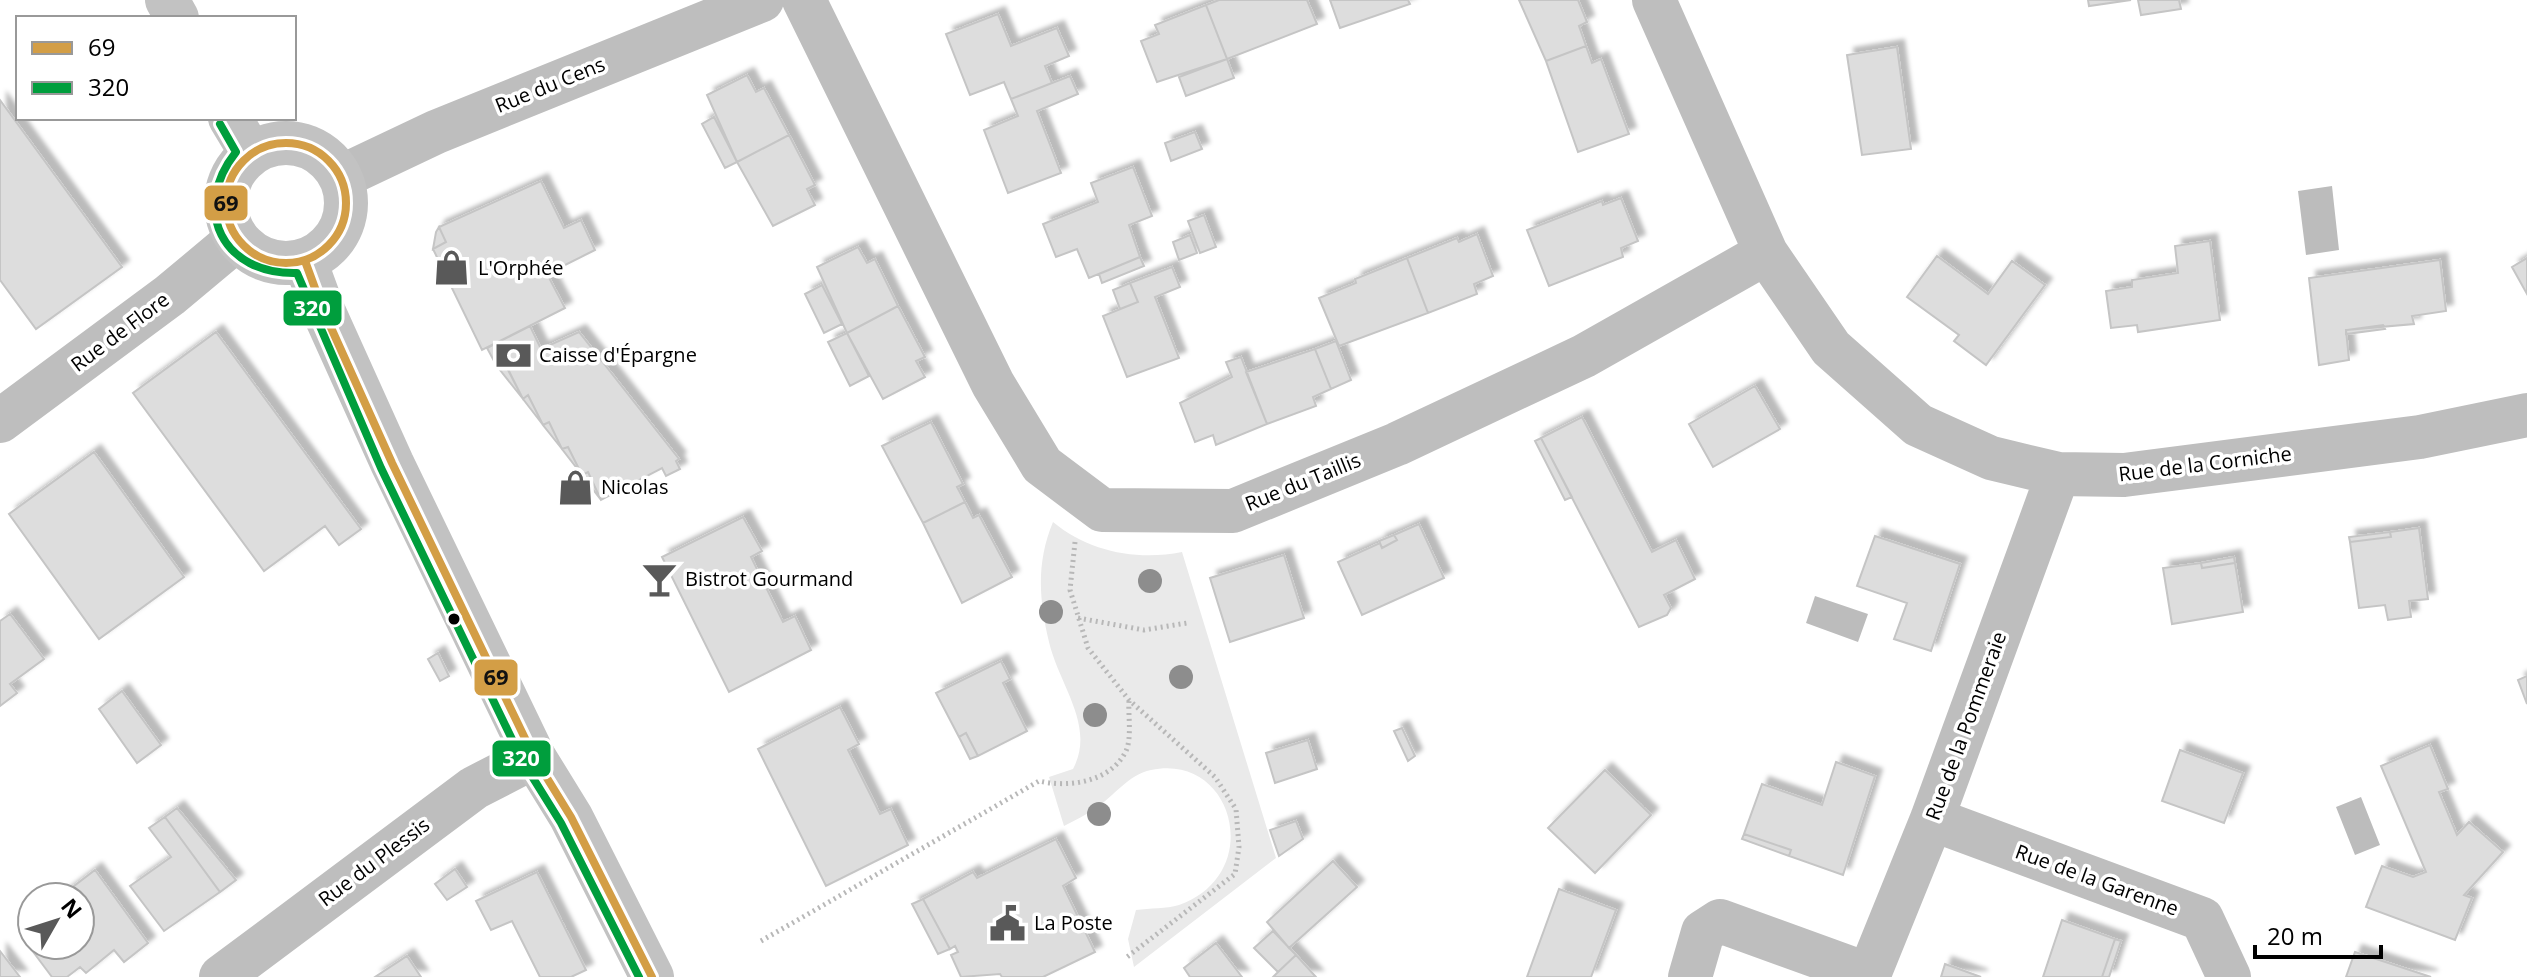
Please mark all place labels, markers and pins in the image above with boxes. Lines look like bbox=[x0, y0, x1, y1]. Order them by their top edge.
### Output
shop icon: L'Orphée bbox=[433, 249, 471, 287]
place label: L'Orphée bbox=[478, 254, 564, 281]
bank icon: Caisse d'Épargne bbox=[494, 336, 532, 374]
place label: Caisse d'Épargne bbox=[539, 341, 697, 368]
shop icon: Nicolas bbox=[556, 468, 594, 506]
place label: Nicolas bbox=[601, 473, 668, 500]
bar icon: Bistrot Gourmand bbox=[640, 560, 678, 598]
place label: Bistrot Gourmand bbox=[685, 565, 853, 592]
unlabelled marker bbox=[446, 611, 462, 627]
public building icon: La Poste bbox=[989, 904, 1027, 942]
place label: La Poste bbox=[1034, 909, 1113, 936]

